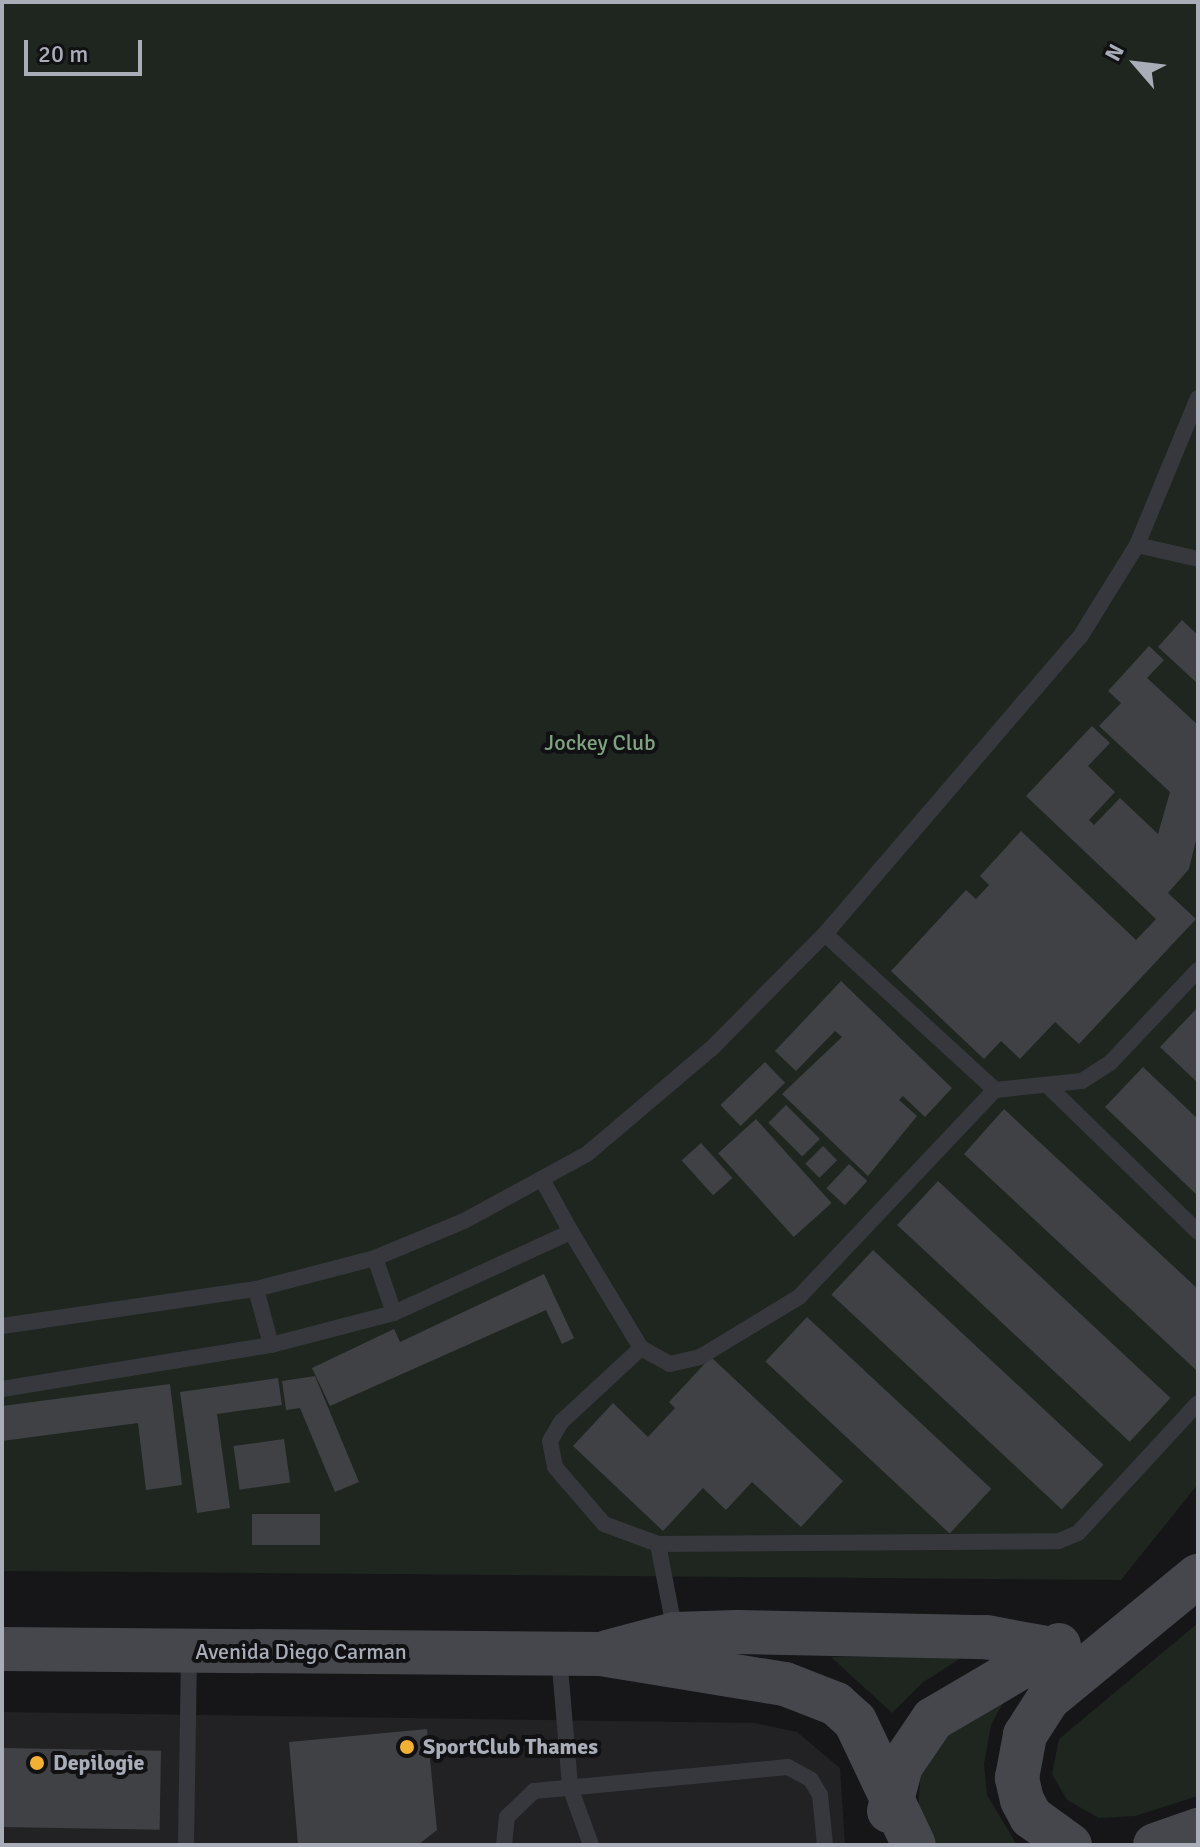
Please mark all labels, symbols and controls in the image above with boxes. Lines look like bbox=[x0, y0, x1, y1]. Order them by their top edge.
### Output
scale bar bbox=[28, 24, 146, 74]
north arrow bbox=[1096, 24, 1176, 104]
text: 20 m bbox=[38, 39, 88, 69]
text: N bbox=[1099, 39, 1130, 66]
park label: Jockey Club bbox=[544, 730, 656, 756]
street label: Avenida Diego Carman bbox=[195, 1639, 407, 1665]
place label: SportClub Thames bbox=[423, 1734, 598, 1760]
marker: SportClub Thames bbox=[398, 1738, 416, 1756]
place label: Depilogie bbox=[53, 1750, 144, 1776]
marker: Depilogie bbox=[28, 1754, 46, 1772]

